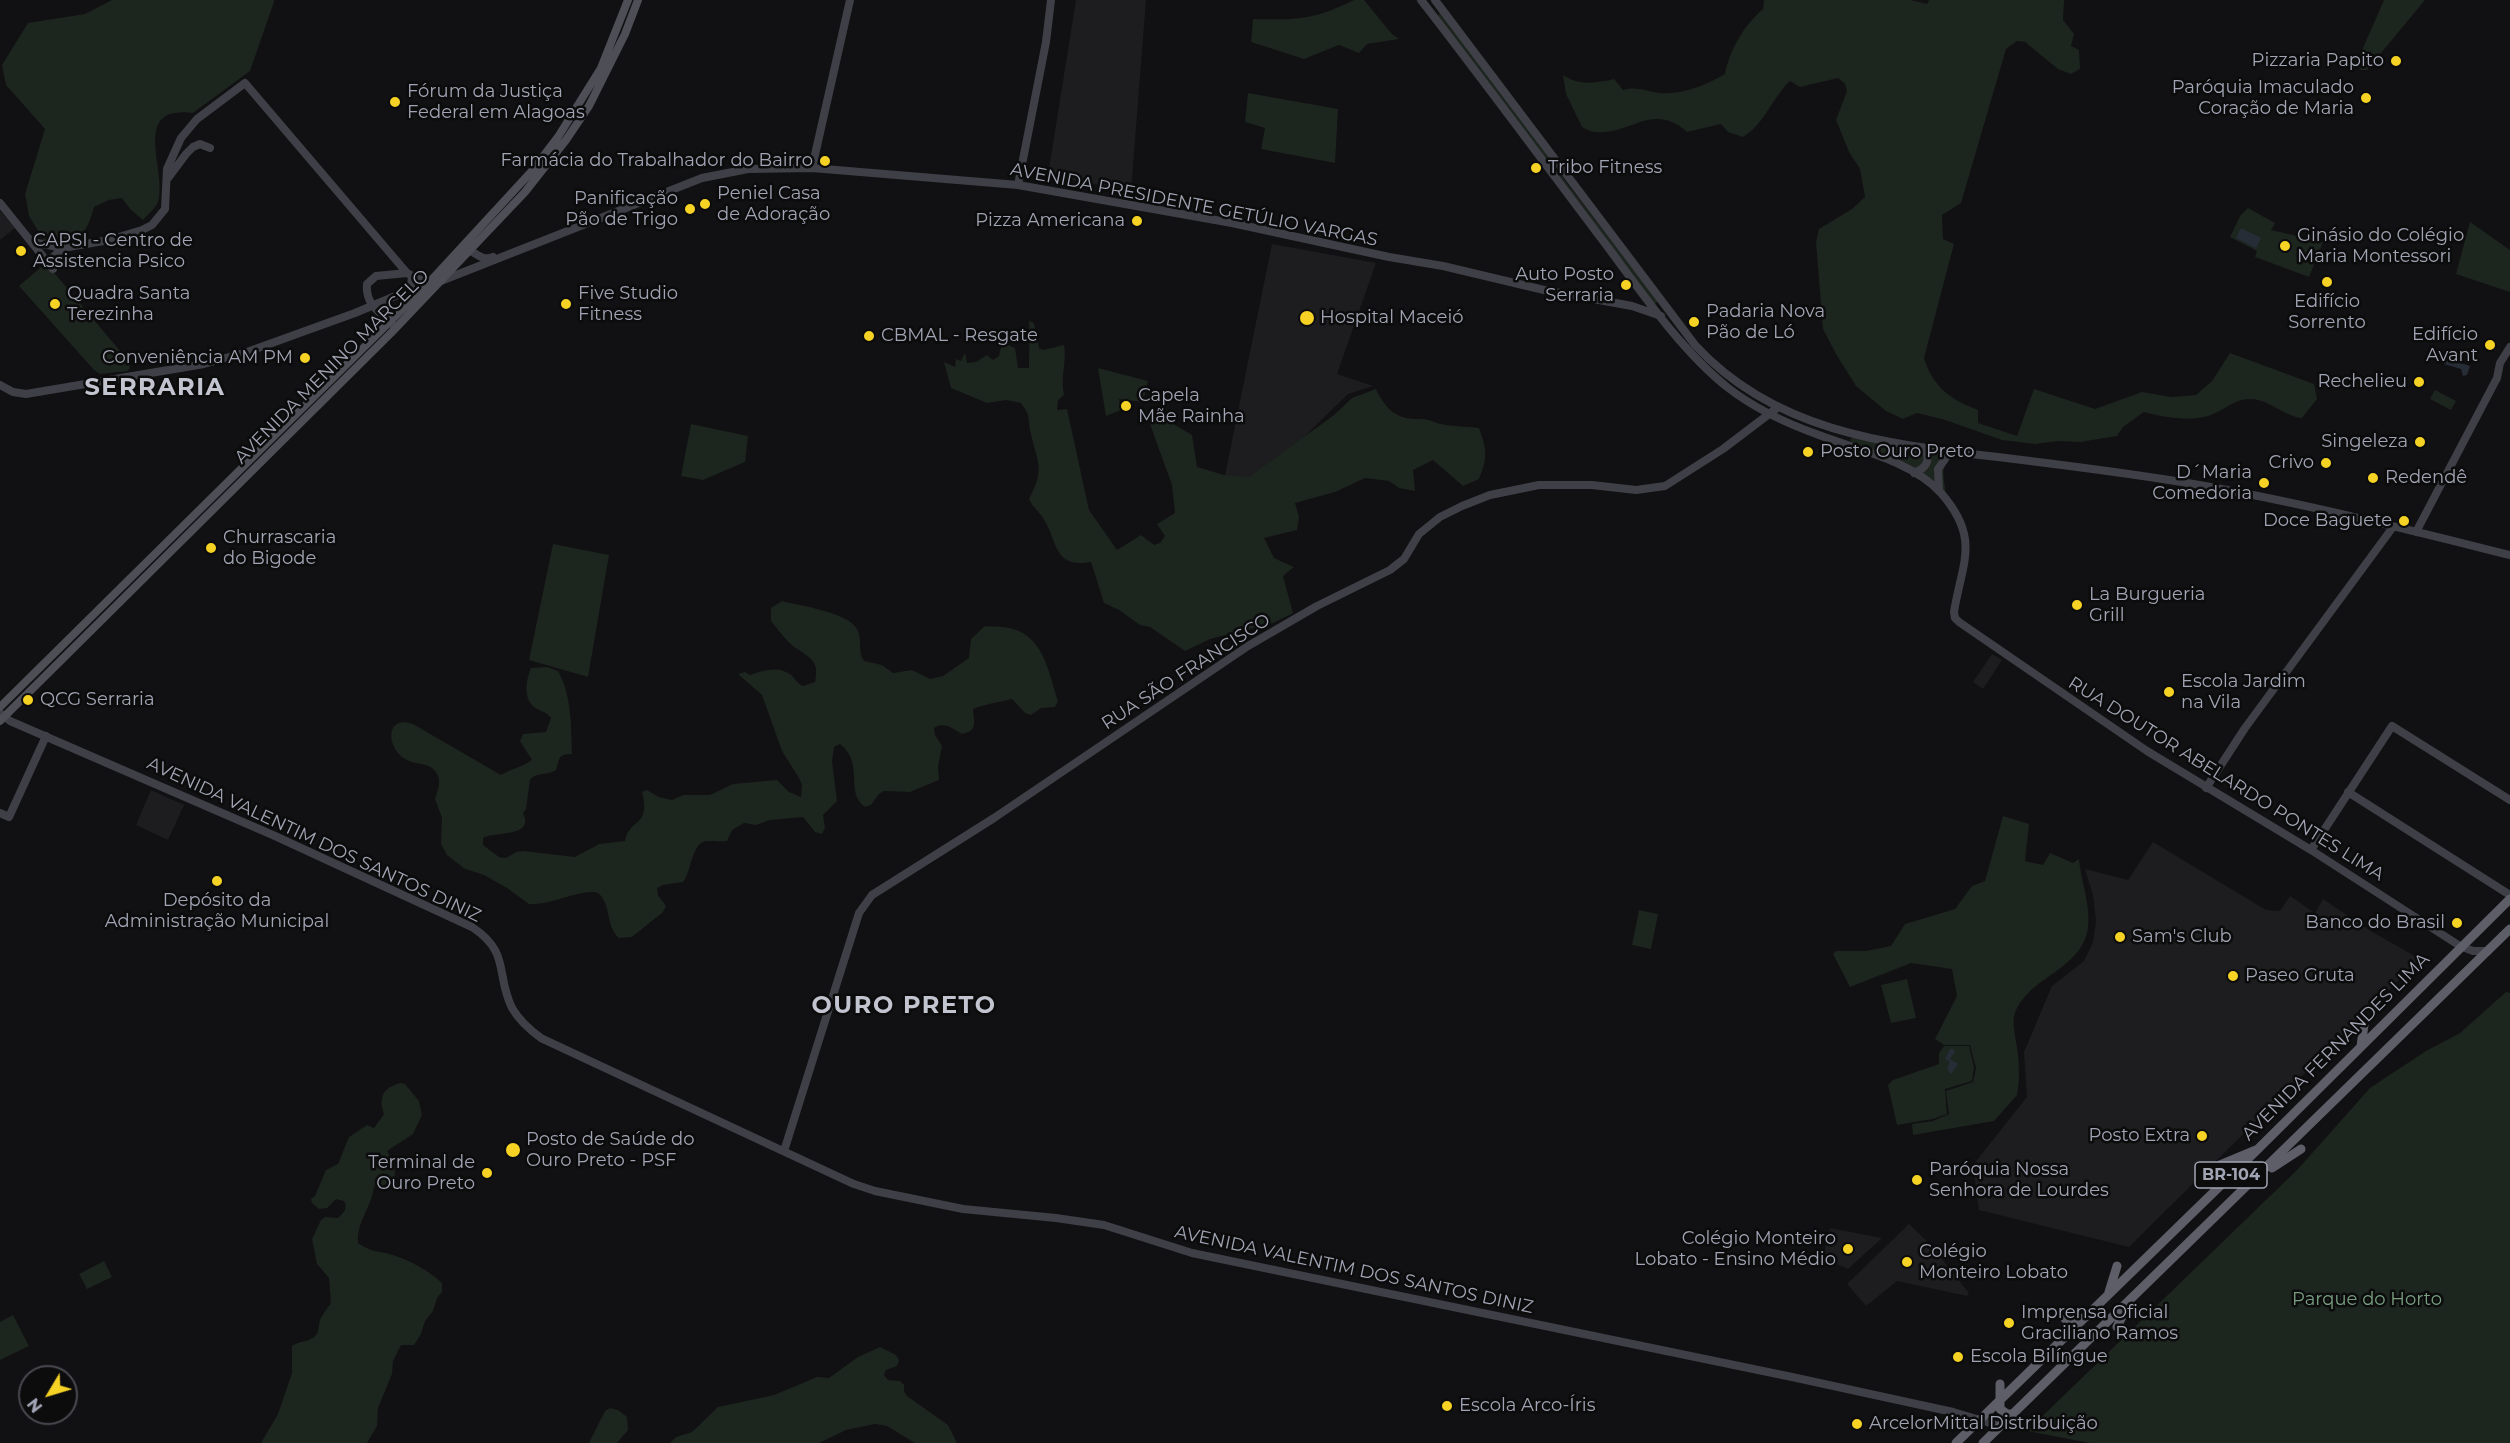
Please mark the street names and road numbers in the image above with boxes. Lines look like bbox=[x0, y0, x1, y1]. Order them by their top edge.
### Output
street label: AVENIDA PRESIDENTE GETÚLIO VARGAS bbox=[1008, 159, 1380, 251]
street label: AVENIDA MENINO MARCELO bbox=[230, 265, 434, 469]
street label: RUA SÃO FRANCISCO bbox=[1098, 609, 1274, 735]
street label: RUA DOUTOR ABELARDO PONTES LIMA bbox=[2064, 672, 2388, 886]
street label: AVENIDA VALENTIM DOS SANTOS DINIZ bbox=[143, 753, 485, 927]
street label: AVENIDA FERNANDES LIMA bbox=[2238, 949, 2434, 1145]
road number: BR-104 bbox=[2195, 1162, 2267, 1188]
street label: AVENIDA VALENTIM DOS SANTOS DINIZ bbox=[1173, 1221, 1535, 1319]

